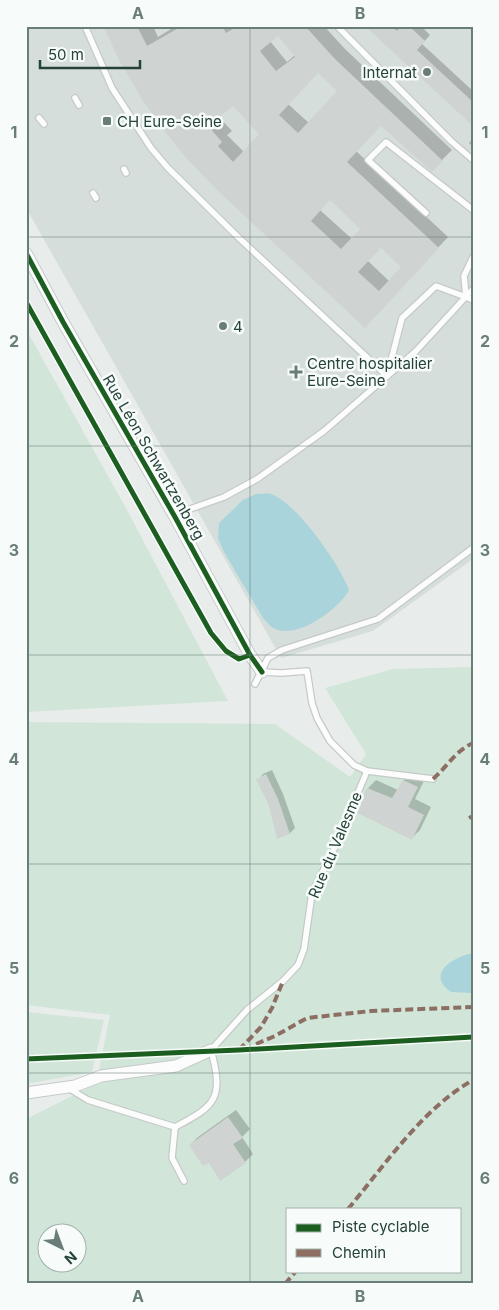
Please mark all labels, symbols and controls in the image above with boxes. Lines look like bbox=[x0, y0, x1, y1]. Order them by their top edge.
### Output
text: A bbox=[132, 3, 144, 23]
text: B bbox=[355, 3, 365, 23]
scale bar bbox=[40, 38, 140, 70]
text: 50 m bbox=[48, 45, 84, 64]
place label: Internat bbox=[363, 63, 417, 82]
marker: Internat bbox=[421, 66, 433, 78]
place label: CH Eure-Seine bbox=[117, 112, 222, 131]
marker: CH Eure-Seine bbox=[101, 115, 113, 127]
text: 1 bbox=[11, 122, 17, 142]
text: 1 bbox=[482, 122, 488, 142]
place label: 4 bbox=[233, 317, 243, 336]
marker: 4 bbox=[217, 320, 229, 332]
text: 2 bbox=[9, 331, 19, 351]
text: 2 bbox=[480, 331, 490, 351]
place label: Centre hospitalier Eure-Seine bbox=[307, 354, 433, 390]
marker: Centre hospitalier Eure-Seine bbox=[289, 365, 303, 379]
street label: Rue Léon Schwartzenberg bbox=[99, 371, 209, 543]
text: 3 bbox=[9, 540, 19, 560]
text: 3 bbox=[480, 540, 490, 560]
text: 4 bbox=[9, 749, 20, 769]
text: 4 bbox=[480, 749, 491, 769]
street label: Rue du Valesme bbox=[304, 789, 366, 901]
text: 5 bbox=[9, 958, 19, 978]
text: 5 bbox=[480, 958, 490, 978]
text: 6 bbox=[9, 1168, 19, 1188]
text: 6 bbox=[480, 1168, 490, 1188]
legend bbox=[286, 1208, 462, 1272]
text: Piste cyclable bbox=[332, 1217, 429, 1236]
north arrow bbox=[38, 1222, 88, 1272]
text: Chemin bbox=[332, 1243, 386, 1262]
text: N bbox=[61, 1248, 81, 1268]
text: A bbox=[132, 1286, 144, 1306]
text: B bbox=[355, 1286, 365, 1306]

